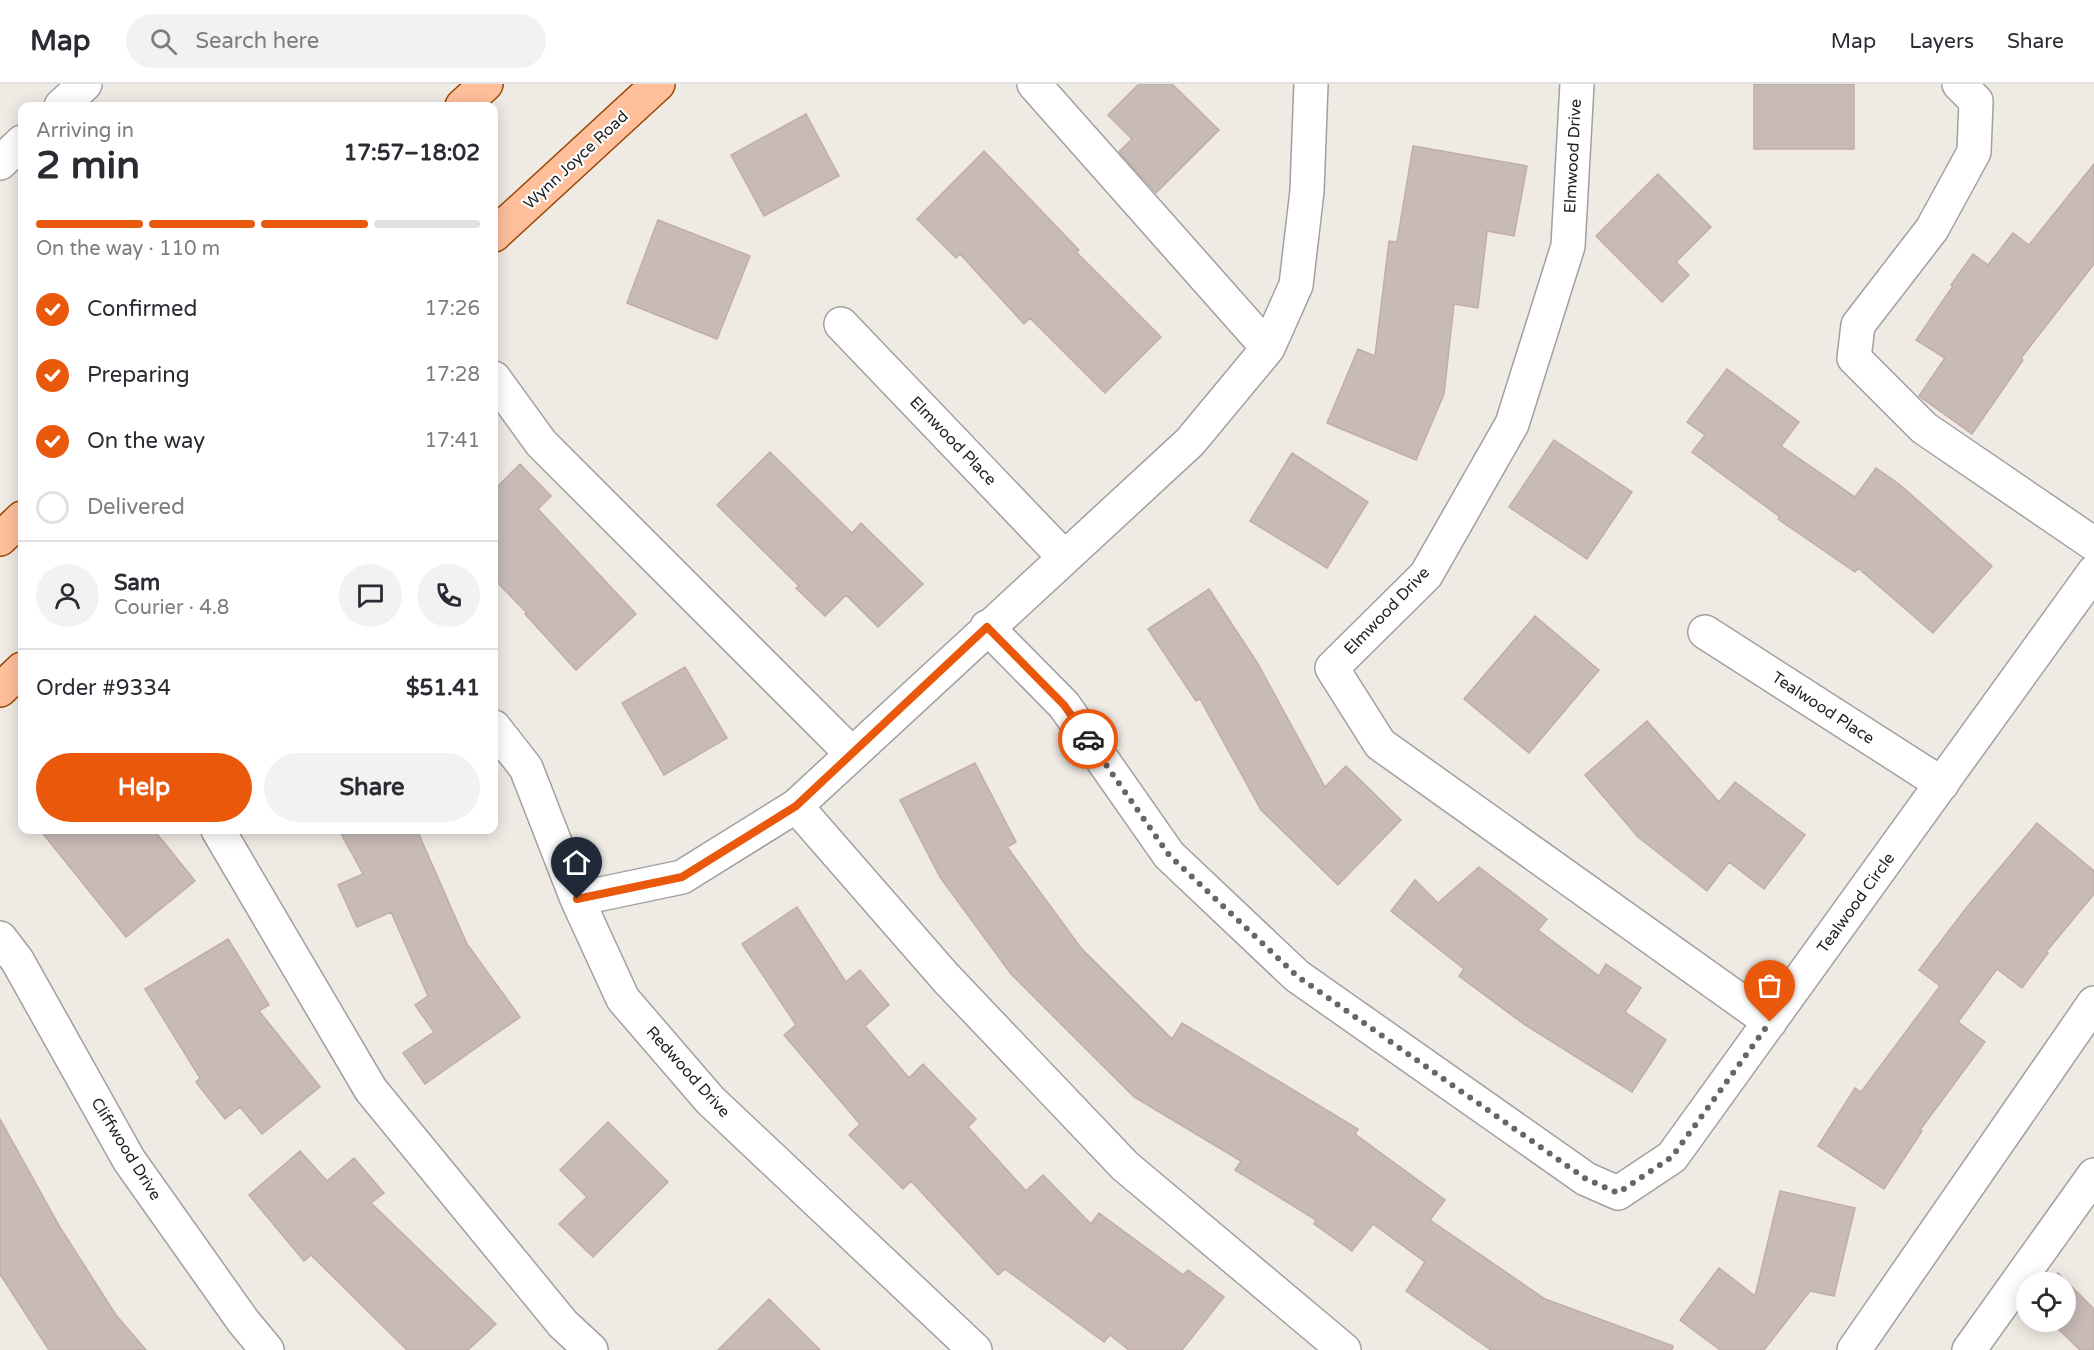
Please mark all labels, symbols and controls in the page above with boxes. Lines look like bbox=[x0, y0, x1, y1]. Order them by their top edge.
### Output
search box bbox=[126, 14, 546, 68]
text: Map bbox=[30, 24, 90, 58]
icon: search bbox=[147, 25, 180, 58]
text: Search here bbox=[195, 28, 319, 54]
text: Map bbox=[1831, 29, 1876, 54]
text: Layers bbox=[1909, 29, 1974, 54]
text: Share bbox=[2007, 29, 2064, 54]
street label: Elmwood Drive bbox=[1560, 98, 1586, 214]
street label: Wynn Joyce Road bbox=[520, 106, 632, 214]
text: Arriving in bbox=[36, 119, 134, 143]
text: 17:57–18:02 bbox=[343, 140, 480, 166]
text: 2 min bbox=[36, 142, 140, 189]
text: On the way · 110 m bbox=[36, 237, 220, 261]
icon: check bbox=[36, 293, 69, 326]
text: Confirmed bbox=[87, 296, 197, 322]
text: 17:26 bbox=[425, 297, 480, 321]
icon: check bbox=[36, 359, 69, 392]
text: Preparing bbox=[87, 362, 190, 388]
text: 17:28 bbox=[425, 363, 480, 387]
street label: Elmwood Place bbox=[905, 392, 1001, 490]
icon: check bbox=[36, 425, 69, 458]
text: On the way bbox=[87, 428, 205, 454]
text: 17:41 bbox=[425, 429, 480, 453]
text: Delivered bbox=[87, 494, 185, 520]
street label: Elmwood Drive bbox=[1340, 563, 1434, 659]
button: person bbox=[36, 564, 99, 627]
button: chat bbox=[339, 564, 402, 627]
button: phone bbox=[417, 564, 480, 627]
text: Sam bbox=[114, 570, 160, 596]
text: Courier · 4.8 bbox=[114, 596, 229, 620]
street label: Tealwood Place bbox=[1768, 667, 1878, 749]
text: Order #9334 bbox=[36, 675, 171, 701]
text: $51.41 bbox=[406, 675, 480, 701]
courier bbox=[1058, 709, 1118, 769]
icon: car bbox=[1072, 723, 1105, 756]
button: Help bbox=[36, 753, 252, 822]
button: Share bbox=[264, 753, 480, 822]
pin bbox=[551, 837, 602, 899]
icon: home bbox=[560, 846, 593, 879]
street label: Tealwood Circle bbox=[1813, 849, 1899, 957]
pin bbox=[1744, 960, 1795, 1022]
icon: bag bbox=[1753, 969, 1786, 1002]
street label: Redwood Drive bbox=[642, 1022, 734, 1122]
street label: Cliffwood Drive bbox=[86, 1094, 166, 1204]
map controls bbox=[2016, 1272, 2076, 1332]
button: locate bbox=[2016, 1272, 2076, 1332]

